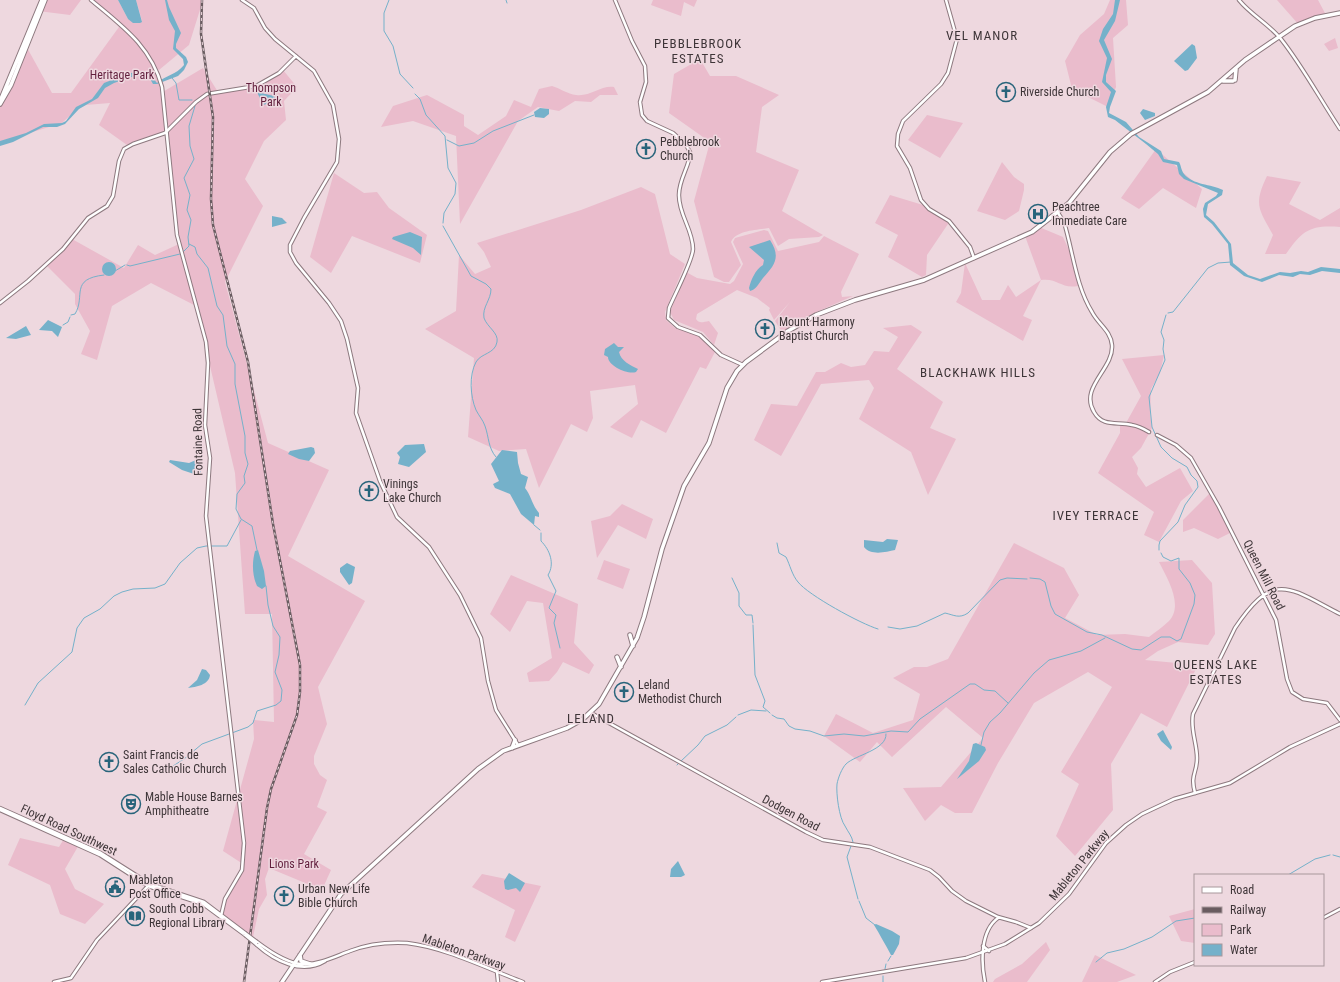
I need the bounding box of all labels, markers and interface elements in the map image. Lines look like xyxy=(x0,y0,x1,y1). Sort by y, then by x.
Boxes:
district label: VEL MANOR xyxy=(946,28,1018,43)
district label: PEBBLEBROOK ESTATES xyxy=(654,36,742,66)
park label: Heritage Park xyxy=(90,68,155,82)
park label: Thompson Park xyxy=(246,81,296,109)
church icon: Riverside Church xyxy=(995,81,1017,103)
place label: Riverside Church xyxy=(1020,85,1100,99)
place label: Pebblebrook Church xyxy=(660,135,720,163)
church icon: Pebblebrook Church xyxy=(635,138,657,160)
place label: Peachtree Immediate Care xyxy=(1052,200,1127,228)
hospital icon: Peachtree Immediate Care xyxy=(1027,203,1049,225)
place label: Mount Harmony Baptist Church xyxy=(779,315,855,343)
church icon: Mount Harmony Baptist Church xyxy=(754,318,776,340)
district label: BLACKHAWK HILLS xyxy=(920,365,1036,380)
street label: Fontaine Road xyxy=(190,408,206,476)
place label: Vinings Lake Church xyxy=(383,477,442,505)
church icon: Vinings Lake Church xyxy=(358,480,380,502)
district label: IVEY TERRACE xyxy=(1053,508,1139,523)
street label: Queen Mill Road xyxy=(1240,538,1288,613)
district label: QUEENS LAKE ESTATES xyxy=(1174,657,1258,687)
place label: Leland Methodist Church xyxy=(638,678,722,706)
church icon: Leland Methodist Church xyxy=(613,681,635,703)
district label: LELAND xyxy=(567,711,615,726)
place label: Saint Francis de Sales Catholic Church xyxy=(123,748,227,776)
church icon: Saint Francis de Sales Catholic Church xyxy=(98,751,120,773)
place label: Mable House Barnes Amphitheatre xyxy=(145,790,243,818)
street label: Dodgen Road xyxy=(760,792,822,834)
theatre icon: Mable House Barnes Amphitheatre xyxy=(120,793,142,815)
street label: Floyd Road Southwest xyxy=(19,802,120,859)
street label: Mableton Parkway xyxy=(1046,827,1112,903)
park label: Lions Park xyxy=(269,857,320,871)
place label: Mableton Post Office xyxy=(129,873,181,901)
legend xyxy=(1194,874,1324,966)
public building icon: Mableton Post Office xyxy=(104,876,126,898)
place label: Urban New Life Bible Church xyxy=(298,882,370,910)
text: Road xyxy=(1230,883,1254,897)
church icon: Urban New Life Bible Church xyxy=(273,885,295,907)
place label: South Cobb Regional Library xyxy=(149,902,225,930)
text: Railway xyxy=(1230,903,1266,917)
library icon: South Cobb Regional Library xyxy=(124,905,146,927)
text: Park xyxy=(1230,923,1252,937)
street label: Mableton Parkway xyxy=(421,931,507,973)
text: Water xyxy=(1230,943,1258,957)

